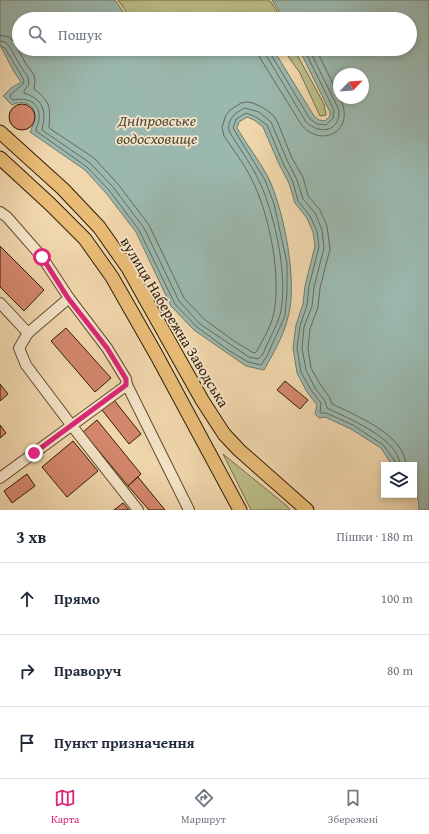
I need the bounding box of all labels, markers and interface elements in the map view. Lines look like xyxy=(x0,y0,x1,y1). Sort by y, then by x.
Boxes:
search box xyxy=(12,12,417,56)
icon: search xyxy=(26,23,48,45)
text: Пошук xyxy=(58,24,102,45)
north arrow xyxy=(333,68,369,104)
water label: Дніпровське водосховище xyxy=(116,108,198,150)
street label: вулиця Набережна Заводська xyxy=(116,233,235,412)
route start xyxy=(33,248,51,266)
route end xyxy=(25,444,43,462)
map controls xyxy=(381,462,417,498)
button: layers xyxy=(381,462,417,498)
text: 3 хв xyxy=(16,524,46,549)
text: Пішки · 180 m xyxy=(336,527,413,546)
icon: ahead xyxy=(16,588,38,610)
text: Прямо xyxy=(54,588,100,609)
text: 100 m xyxy=(381,589,413,608)
icon: right xyxy=(16,660,38,682)
text: Праворуч xyxy=(54,660,121,681)
text: 80 m xyxy=(387,661,413,680)
icon: arrive xyxy=(16,732,38,754)
text: Пункт призначення xyxy=(54,732,195,753)
tab: Карта xyxy=(51,787,79,827)
tab: Маршрут xyxy=(181,787,226,827)
tab: Збережені xyxy=(328,787,378,827)

